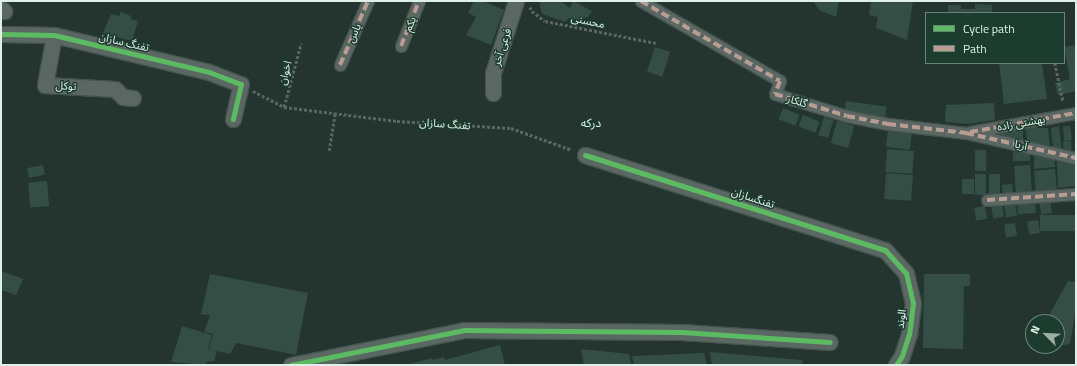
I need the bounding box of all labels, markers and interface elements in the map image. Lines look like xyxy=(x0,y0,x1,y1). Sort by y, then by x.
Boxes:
street label: محسنی xyxy=(570,11,606,31)
legend xyxy=(925,12,1065,64)
street label: یکم xyxy=(401,15,419,33)
text: Cycle path xyxy=(963,19,1015,38)
street label: یاس xyxy=(344,21,364,45)
street label: فرعی آخر xyxy=(490,27,514,67)
street label: تفنگ سازان xyxy=(97,30,151,54)
text: Path xyxy=(963,39,987,58)
street label: اخوان xyxy=(276,60,294,86)
street label: توکل xyxy=(55,79,77,93)
street label: گلکار xyxy=(785,92,809,110)
street label: بهشتی زاده xyxy=(996,112,1046,134)
street label: تفنگ سازان xyxy=(419,116,471,132)
district label: درکه xyxy=(581,116,601,130)
street label: آریا xyxy=(1013,137,1029,153)
street label: تفنگسازان xyxy=(730,185,776,211)
street label: الوند xyxy=(893,309,909,329)
north arrow xyxy=(1025,314,1065,354)
text: N xyxy=(1026,323,1044,336)

